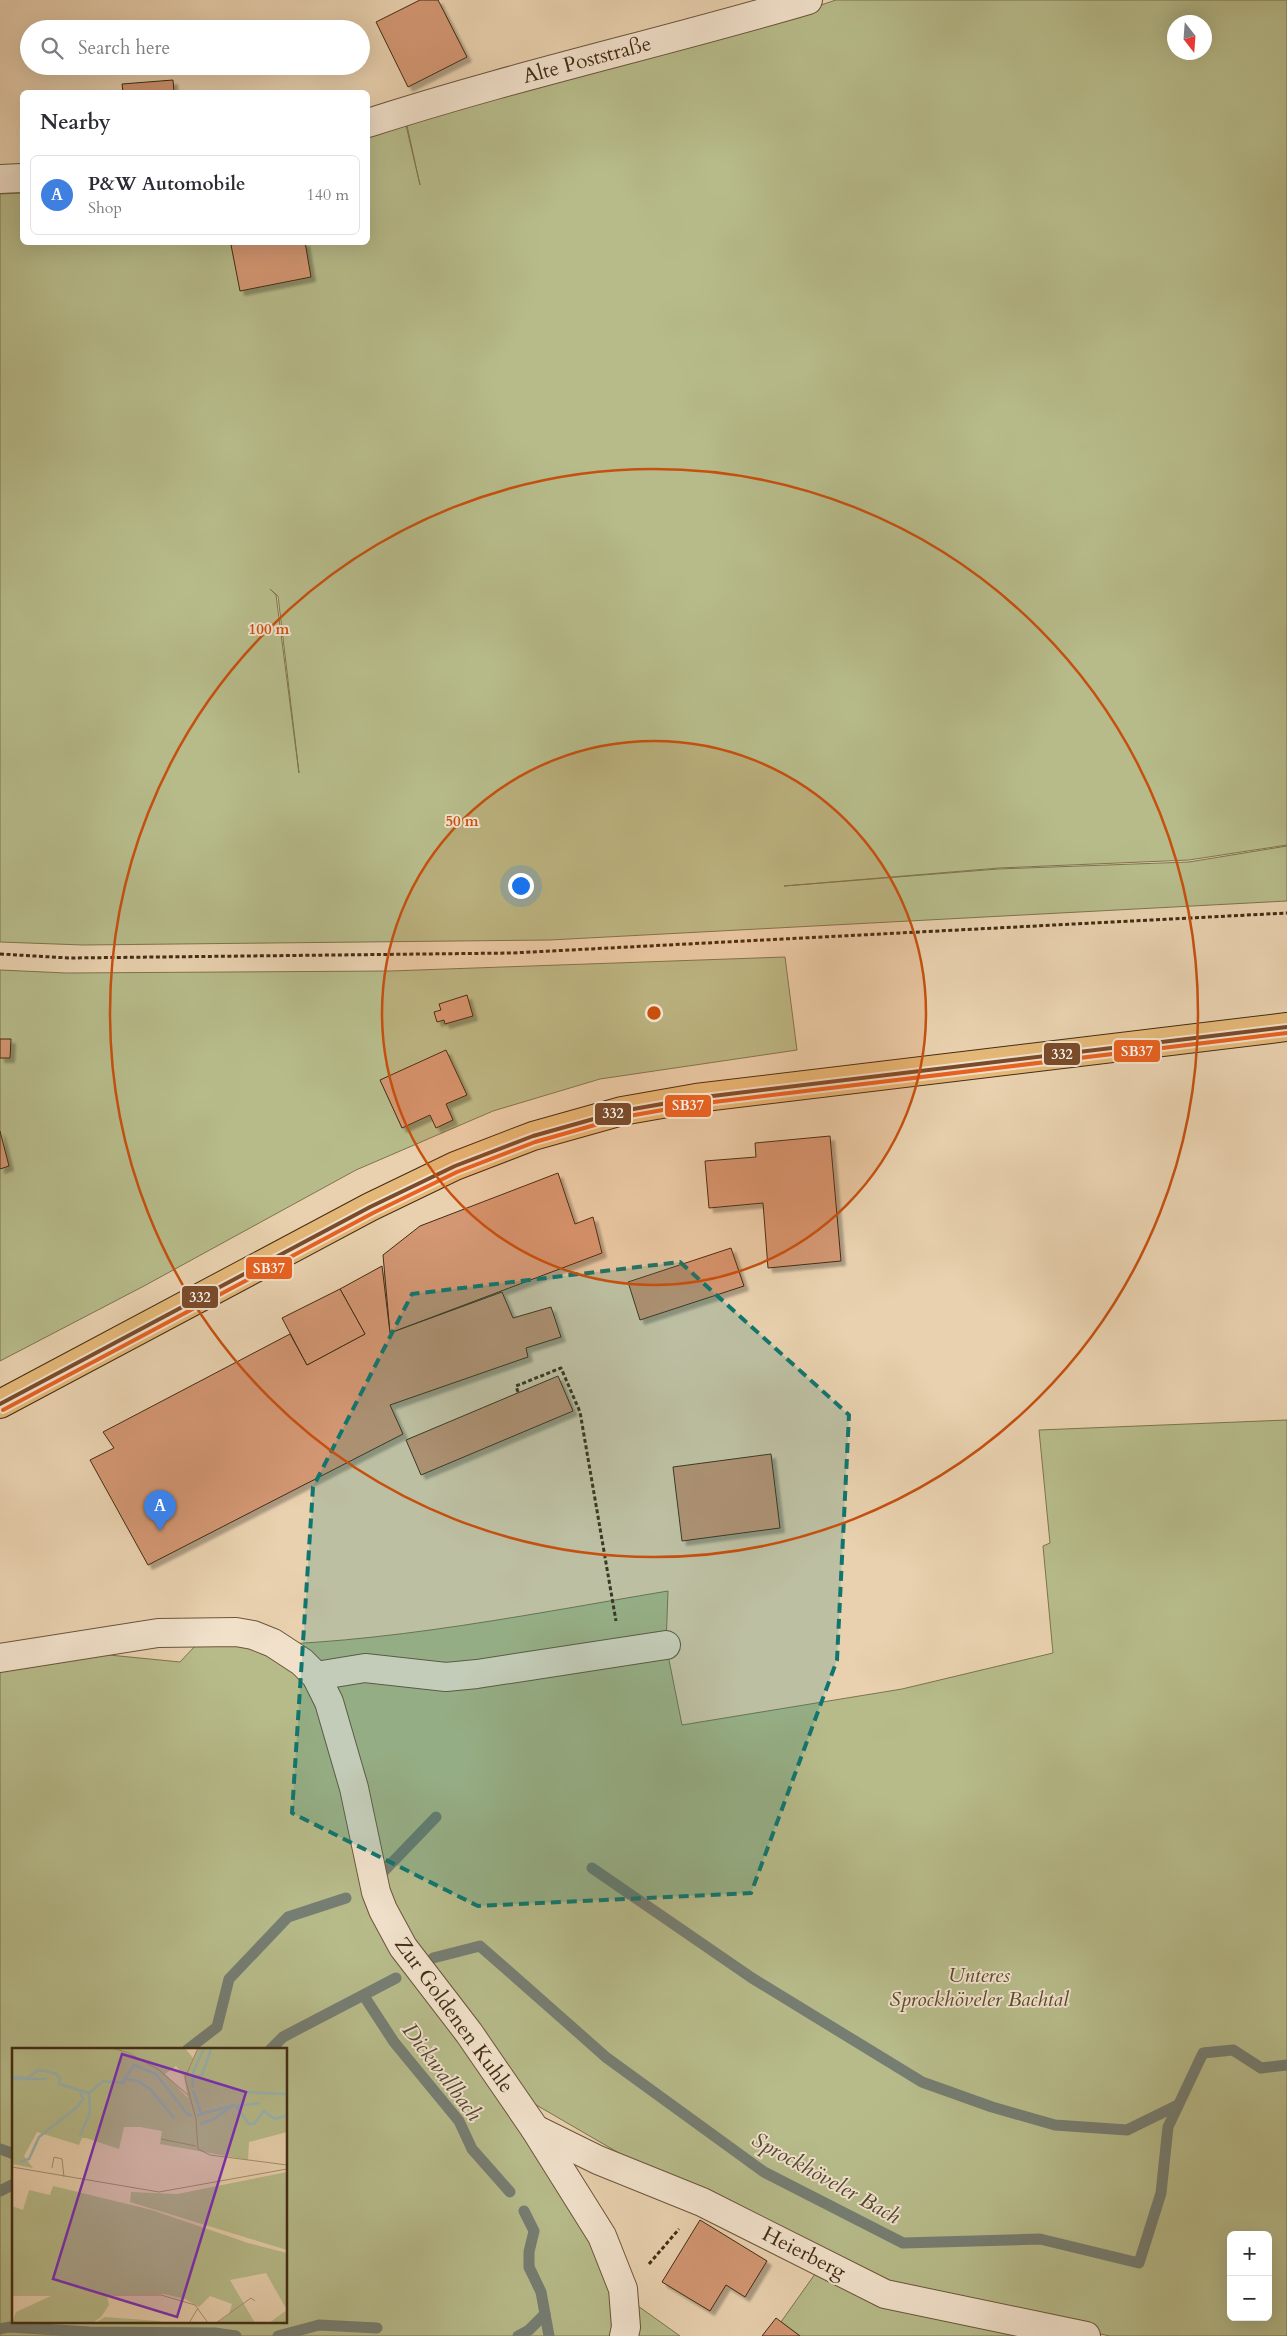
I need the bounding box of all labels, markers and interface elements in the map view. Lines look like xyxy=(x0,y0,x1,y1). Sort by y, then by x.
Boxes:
north arrow xyxy=(1167,15,1212,60)
search box xyxy=(20,20,370,75)
street label: Alte Poststraße xyxy=(520,29,654,91)
icon: search xyxy=(38,34,66,62)
text: Search here xyxy=(78,35,170,61)
text: Nearby xyxy=(40,108,111,137)
text: P&W Automobile xyxy=(88,171,245,197)
text: A xyxy=(51,184,63,206)
text: 140 m xyxy=(307,184,349,206)
text: Shop xyxy=(88,197,122,219)
text: 100 m xyxy=(249,619,290,639)
text: 50 m xyxy=(445,811,479,831)
your location xyxy=(508,873,534,899)
centre of rings xyxy=(645,1004,663,1022)
line badge: SB37 xyxy=(1113,1039,1161,1063)
line badge: 332 xyxy=(1043,1042,1081,1066)
text: SB37 xyxy=(1121,1042,1153,1061)
text: 332 xyxy=(1051,1045,1073,1064)
line badge: SB37 xyxy=(664,1094,712,1118)
text: SB37 xyxy=(672,1096,704,1115)
line badge: 332 xyxy=(594,1102,632,1126)
text: 332 xyxy=(602,1104,624,1123)
line badge: SB37 xyxy=(245,1256,293,1280)
text: SB37 xyxy=(253,1259,285,1278)
line badge: 332 xyxy=(181,1285,219,1309)
text: 332 xyxy=(189,1288,211,1307)
pin: A xyxy=(144,1490,176,1531)
street label: Zur Goldenen Kuhle xyxy=(387,1931,521,2099)
park label: Unteres Sprockhöveler Bachtal xyxy=(889,1961,1070,2014)
water label: Dickwallbach xyxy=(395,2017,489,2128)
inset map xyxy=(12,2048,288,2324)
water label: Sprockhöveler Bach xyxy=(746,2125,906,2232)
street label: Heierberg xyxy=(757,2220,851,2287)
map controls xyxy=(1227,2231,1272,2321)
button: + xyxy=(1227,2231,1272,2276)
button: − xyxy=(1227,2276,1272,2321)

